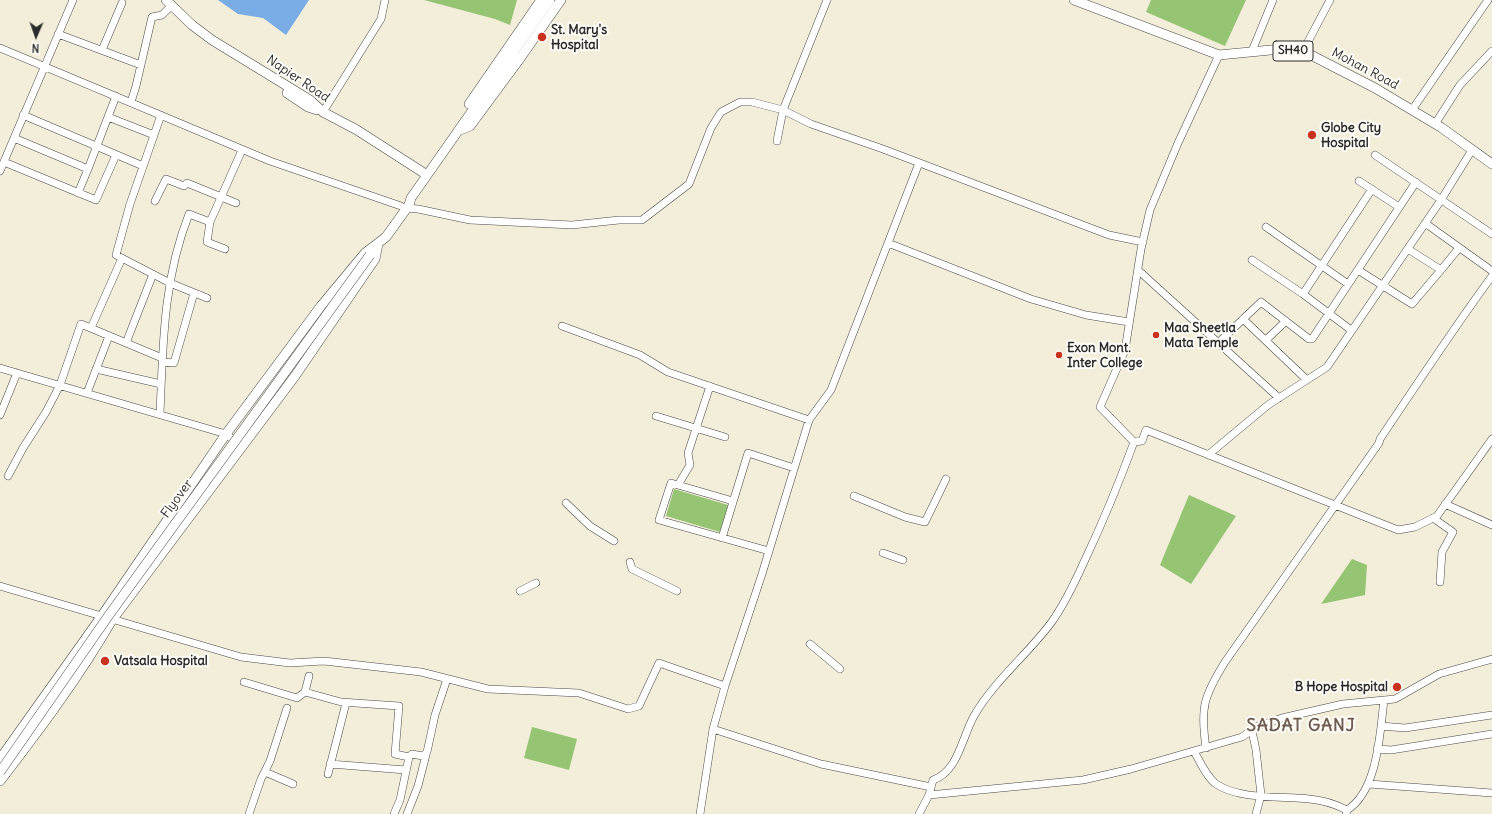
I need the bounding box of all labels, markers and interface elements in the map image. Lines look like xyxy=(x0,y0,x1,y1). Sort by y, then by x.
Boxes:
north arrow xyxy=(16,16,56,56)
place label: St. Mary's Hospital xyxy=(551,22,607,53)
marker: St. Mary's Hospital xyxy=(536,31,548,43)
text: N xyxy=(32,41,40,55)
road number: SH40 xyxy=(1273,41,1313,61)
street label: Mohan Road xyxy=(1329,45,1401,93)
street label: Napier Road xyxy=(264,52,332,106)
place label: Globe City Hospital xyxy=(1321,120,1381,151)
marker: Globe City Hospital xyxy=(1306,129,1318,141)
place label: Maa Sheetla Mata Temple xyxy=(1164,320,1238,351)
marker: Maa Sheetla Mata Temple xyxy=(1151,330,1161,340)
place label: Exon Mont. Inter College xyxy=(1067,340,1142,371)
marker: Exon Mont. Inter College xyxy=(1054,350,1064,360)
street label: Flyover xyxy=(158,477,196,521)
place label: Vatsala Hospital xyxy=(114,653,208,669)
marker: Vatsala Hospital xyxy=(99,655,111,667)
place label: B Hope Hospital xyxy=(1295,679,1388,695)
marker: B Hope Hospital xyxy=(1391,681,1403,693)
district label: SADAT GANJ xyxy=(1246,716,1356,736)

